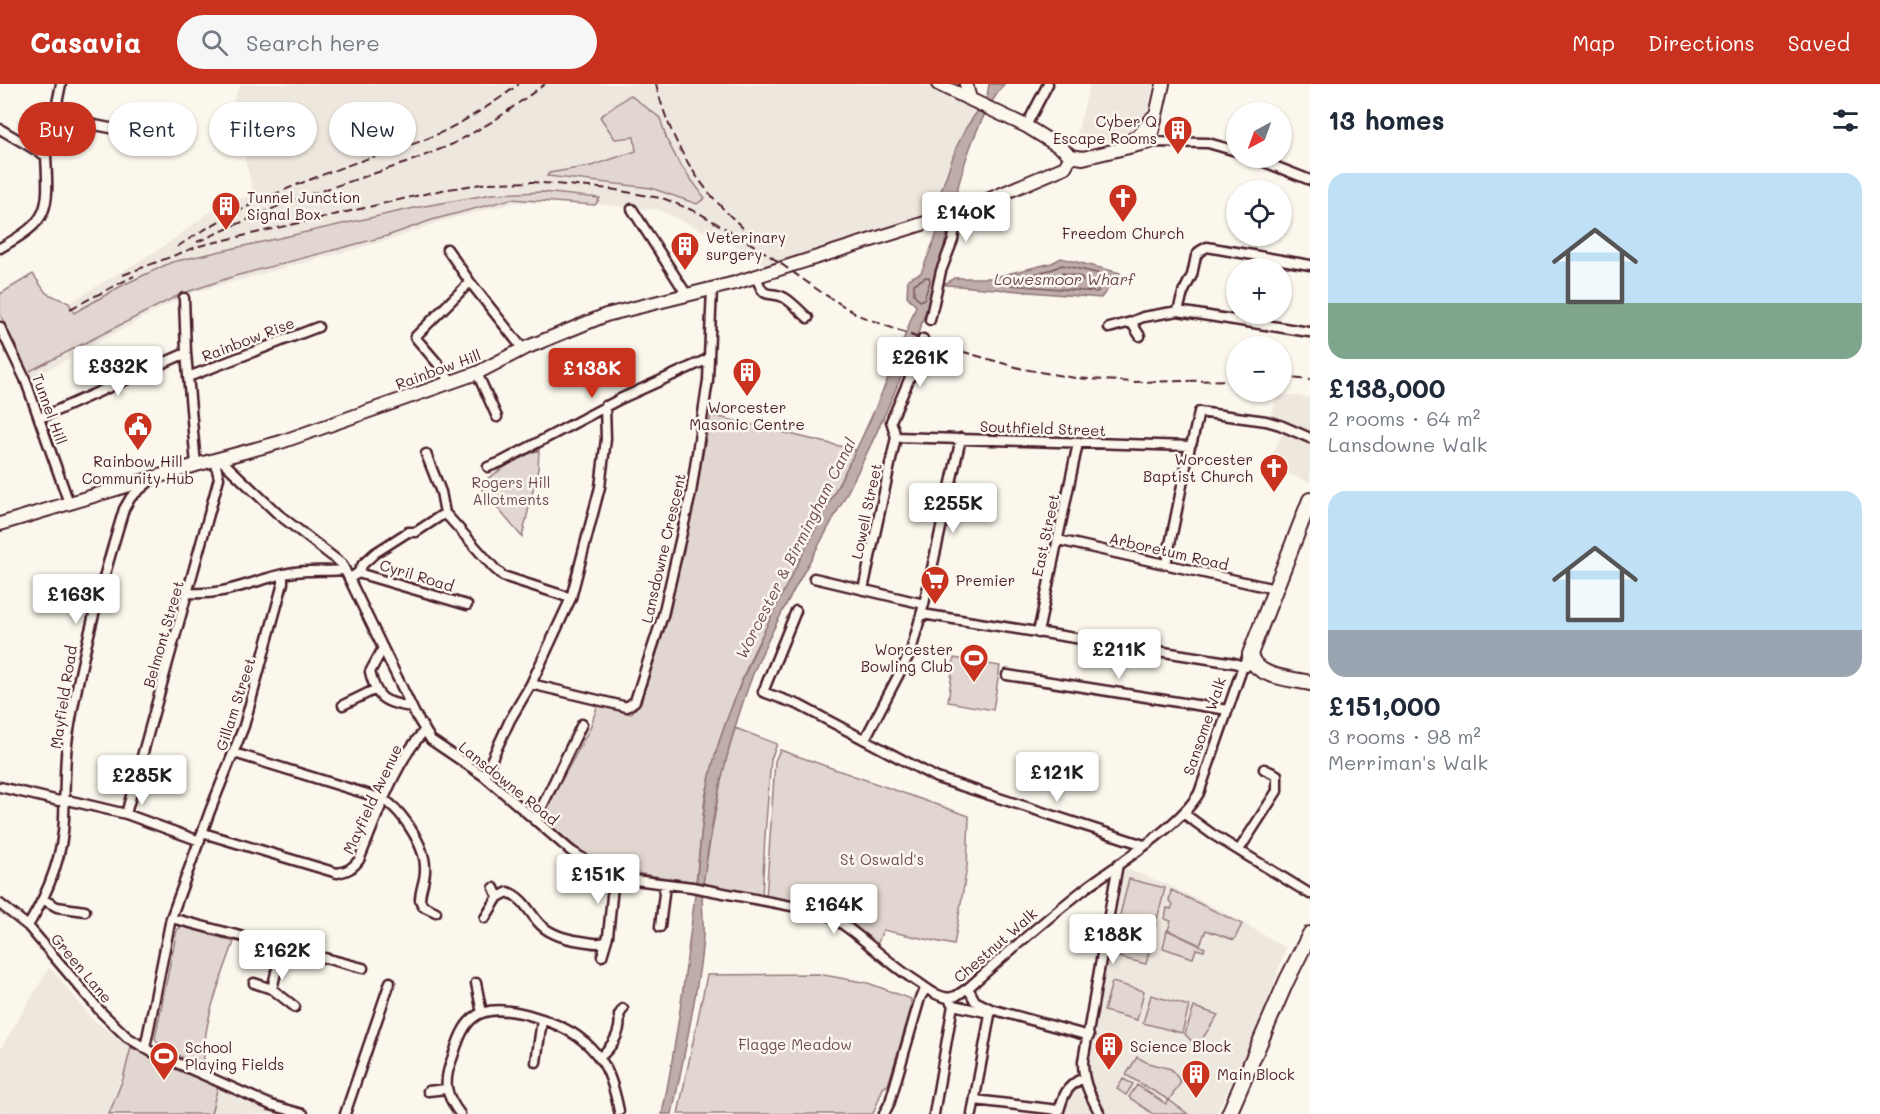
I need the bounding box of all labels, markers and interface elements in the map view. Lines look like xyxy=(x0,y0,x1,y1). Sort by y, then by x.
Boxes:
search box xyxy=(177,15,597,69)
text: Casavia xyxy=(30,24,141,60)
icon: search xyxy=(198,26,231,59)
text: Search here xyxy=(246,28,380,57)
text: Map xyxy=(1572,29,1615,56)
text: Directions xyxy=(1648,29,1755,56)
text: Saved xyxy=(1788,29,1850,56)
chip: Buy xyxy=(18,102,96,156)
chip: Rent xyxy=(108,102,197,156)
chip: Filters xyxy=(209,102,317,156)
chip: New xyxy=(329,102,416,156)
north arrow xyxy=(1226,102,1292,168)
map controls xyxy=(1226,102,1292,402)
text: 13 homes xyxy=(1328,103,1445,137)
icon: filters xyxy=(1829,104,1862,137)
place label: Cyber Q Escape Rooms xyxy=(1053,111,1157,148)
building icon: Cyber Q Escape Rooms xyxy=(1162,114,1194,156)
button: locate xyxy=(1226,180,1292,246)
church icon: Freedom Church xyxy=(1107,182,1139,224)
place label: Tunnel Junction Signal Box xyxy=(247,187,360,224)
building icon: Tunnel Junction Signal Box xyxy=(210,190,242,232)
pin: £140K xyxy=(924,192,1008,243)
text: £140K xyxy=(936,198,996,224)
icon: home xyxy=(1541,212,1649,320)
place label: Freedom Church xyxy=(1062,223,1184,243)
place label: Veterinary surgery xyxy=(706,227,786,264)
building icon: Veterinary surgery xyxy=(669,230,701,272)
button: + xyxy=(1226,258,1292,324)
water label: Lowesmoor Wharf xyxy=(994,268,1136,289)
street label: Rainbow Rise xyxy=(199,312,297,366)
button: − xyxy=(1226,336,1292,402)
pin: £261K xyxy=(878,337,962,388)
text: £261K xyxy=(891,343,949,369)
street label: Rainbow Hill xyxy=(392,344,484,394)
pin: £332K xyxy=(76,346,160,397)
pin: £138K xyxy=(550,348,634,399)
text: £332K xyxy=(88,352,148,378)
text: £138K xyxy=(563,354,621,380)
building icon: Worcester Masonic Centre xyxy=(731,356,763,398)
street label: Tunnel Hill xyxy=(28,371,72,447)
text: £138,000 xyxy=(1328,371,1446,405)
place label: Worcester Masonic Centre xyxy=(689,397,805,434)
text: 2 rooms · 64 m² xyxy=(1328,405,1480,431)
public building icon: Rainbow Hill Community Hub xyxy=(122,410,154,452)
street label: Southfield Street xyxy=(980,416,1106,440)
text: Lansdowne Walk xyxy=(1328,431,1487,457)
water label: Worcester & Birmingham Canal xyxy=(730,434,860,662)
place label: Worcester Baptist Church xyxy=(1143,449,1253,486)
place label: Rainbow Hill Community Hub xyxy=(82,451,194,488)
church icon: Worcester Baptist Church xyxy=(1258,452,1290,494)
street label: Lowell Street xyxy=(846,461,886,561)
street label: Lansdowne Crescent xyxy=(636,471,690,625)
park label: Rogers Hill Allotments xyxy=(472,472,550,509)
pin: £255K xyxy=(911,483,995,534)
text: £255K xyxy=(923,489,983,515)
street label: East Street xyxy=(1026,492,1064,578)
street label: Arboretum Road xyxy=(1107,528,1231,574)
icon: home xyxy=(1541,530,1649,638)
street label: Cyril Road xyxy=(377,554,457,596)
supermarket icon: Premier xyxy=(919,564,951,606)
place label: Premier xyxy=(956,570,1015,590)
pin: £163K xyxy=(34,574,118,625)
street label: Belmont Street xyxy=(138,578,188,690)
text: £163K xyxy=(47,580,105,606)
pin: £211K xyxy=(1077,629,1161,680)
text: £211K xyxy=(1092,635,1146,661)
place label: Worcester Bowling Club xyxy=(861,639,953,676)
sports icon: Worcester Bowling Club xyxy=(958,642,990,684)
street label: Mayfield Road xyxy=(45,644,81,750)
street label: Gillam Street xyxy=(210,655,260,753)
street label: Sansome Walk xyxy=(1178,674,1230,778)
text: £151,000 xyxy=(1328,689,1441,723)
text: 3 rooms · 98 m² xyxy=(1328,723,1481,749)
street label: Lansdowne Road xyxy=(455,737,563,829)
street label: Mayfield Avenue xyxy=(338,741,406,857)
text: Merriman's Walk xyxy=(1328,749,1488,775)
pin: £121K xyxy=(1015,752,1099,803)
pin: £285K xyxy=(100,755,184,806)
text: £121K xyxy=(1030,758,1084,784)
text: £285K xyxy=(112,761,172,787)
park label: St Oswald's xyxy=(840,849,924,869)
pin: £151K xyxy=(556,854,640,905)
text: £151K xyxy=(571,860,626,886)
pin: £164K xyxy=(792,884,876,935)
text: £164K xyxy=(804,890,864,916)
street label: Chestnut Walk xyxy=(949,903,1041,987)
pin: £188K xyxy=(1071,914,1155,965)
text: £188K xyxy=(1083,920,1143,946)
street label: Green Lane xyxy=(47,929,117,1007)
pin: £162K xyxy=(240,930,324,981)
text: £162K xyxy=(253,936,311,962)
building icon: Science Block xyxy=(1093,1030,1125,1072)
park label: Flagge Meadow xyxy=(738,1034,852,1054)
place label: Science Block xyxy=(1130,1036,1231,1056)
place label: School Playing Fields xyxy=(185,1037,284,1074)
sports icon: School Playing Fields xyxy=(148,1040,180,1082)
building icon: Main Block xyxy=(1180,1058,1212,1100)
place label: Main Block xyxy=(1217,1064,1295,1084)

